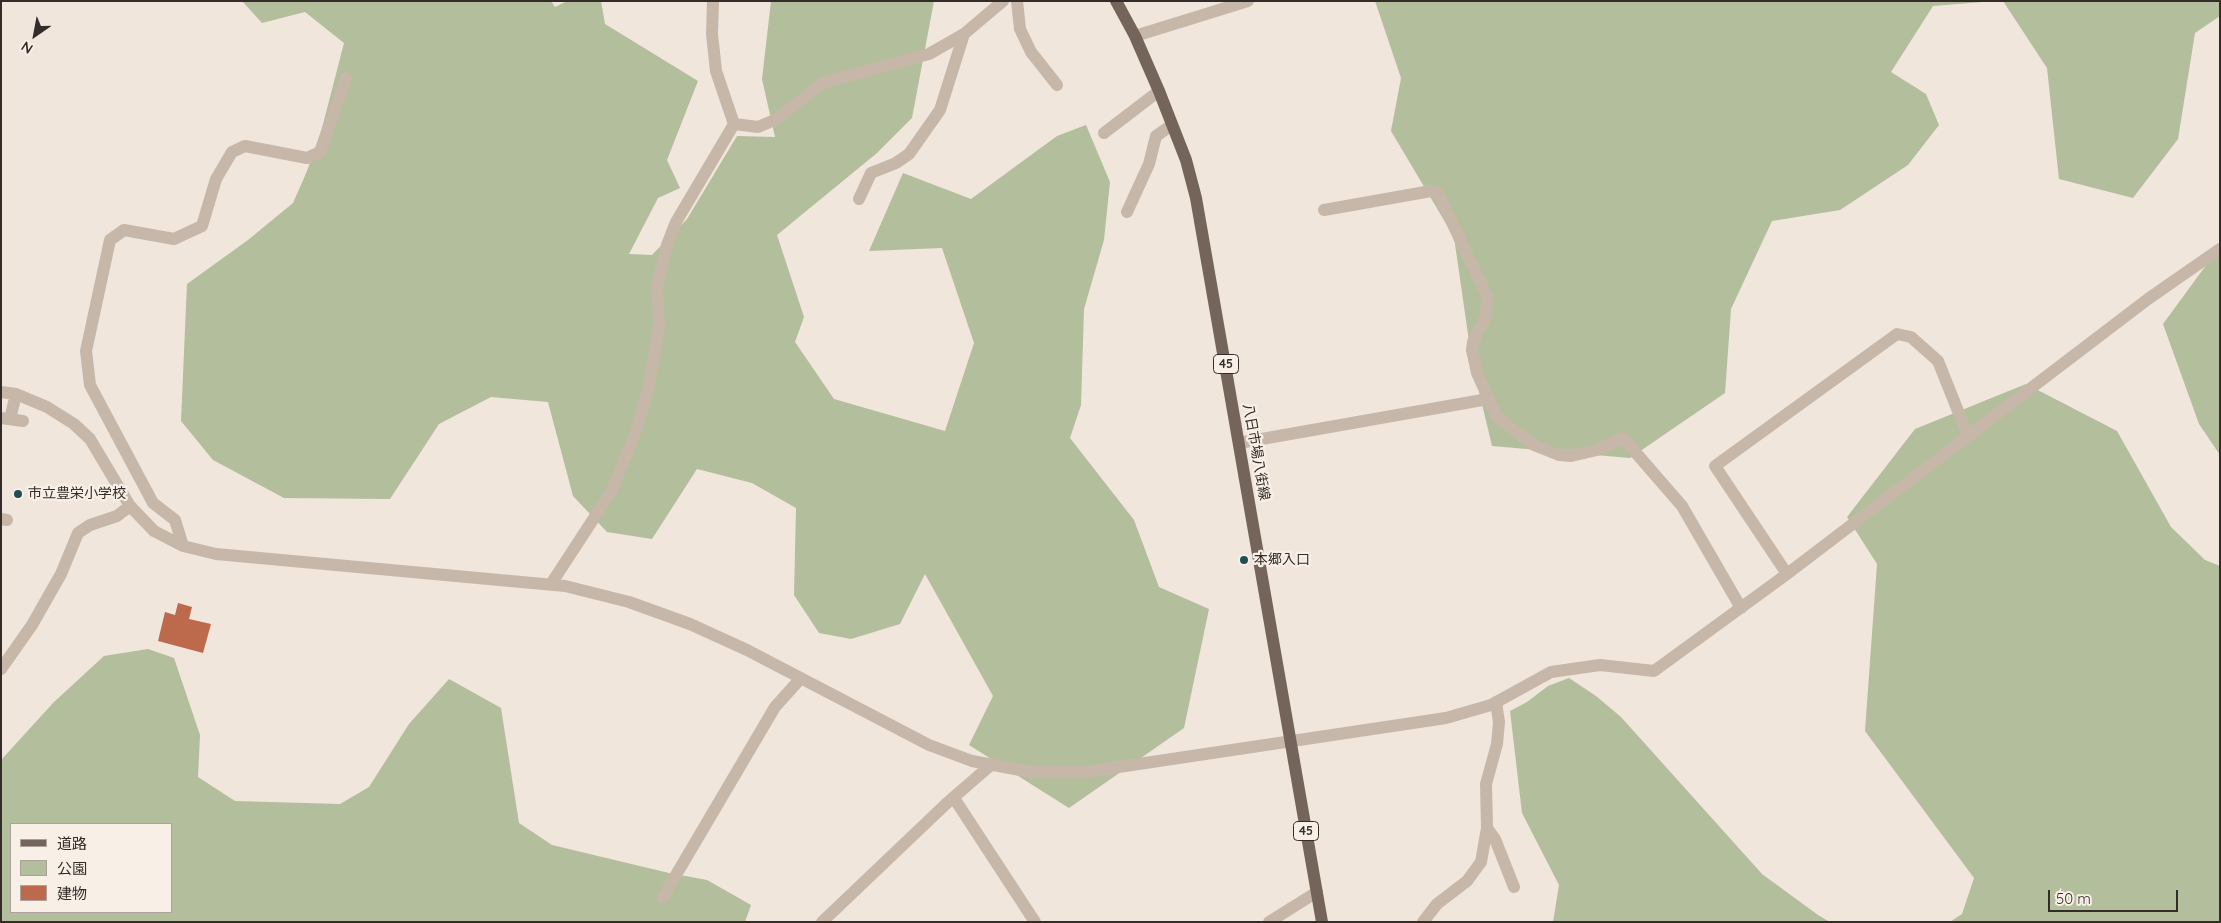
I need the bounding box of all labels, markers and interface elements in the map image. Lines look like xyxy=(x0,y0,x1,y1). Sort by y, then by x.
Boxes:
north arrow xyxy=(10,10,60,60)
text: N xyxy=(18,37,36,58)
road number: 45 xyxy=(1214,354,1238,374)
street label: 八日市場八街線 xyxy=(1239,402,1273,502)
place label: 市立豊栄小学校 xyxy=(28,486,126,502)
marker: 市立豊栄小学校 xyxy=(12,488,24,500)
place label: 本郷入口 xyxy=(1254,552,1310,568)
marker: 本郷入口 xyxy=(1238,554,1250,566)
road number: 45 xyxy=(1294,821,1318,840)
legend xyxy=(10,823,172,913)
text: 道路 xyxy=(57,834,87,853)
text: 公園 xyxy=(57,859,87,878)
scale bar xyxy=(2051,880,2181,912)
text: 建物 xyxy=(57,884,87,903)
text: 50 m xyxy=(2056,889,2091,908)

